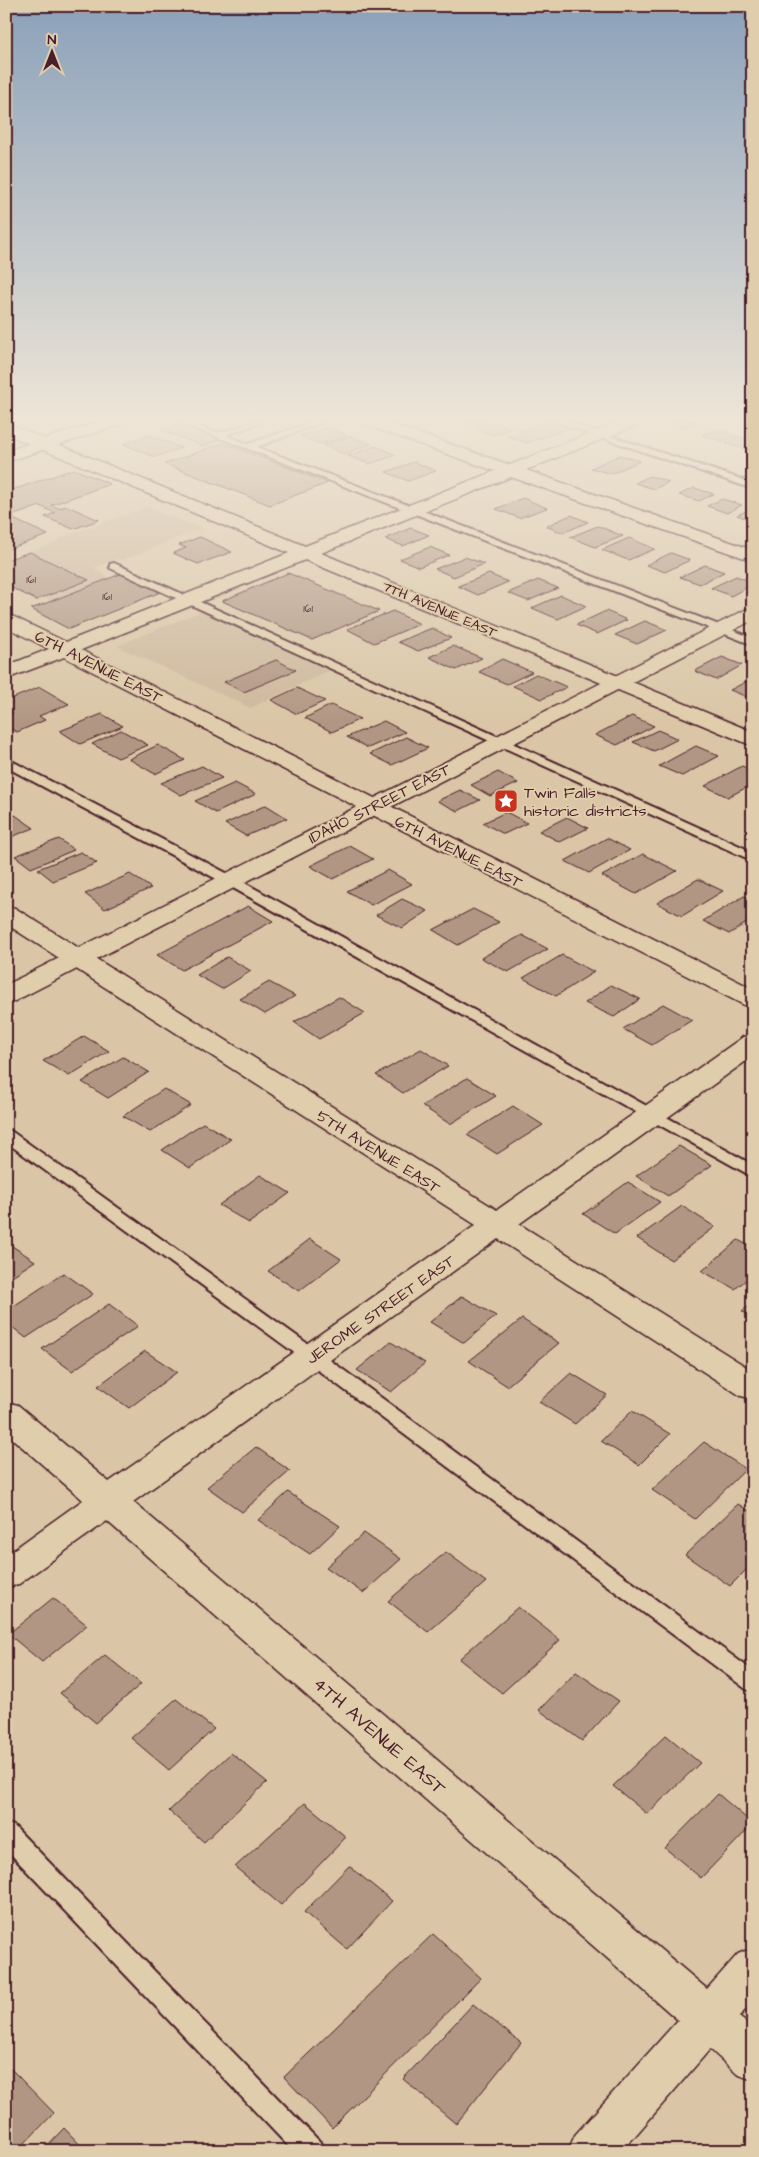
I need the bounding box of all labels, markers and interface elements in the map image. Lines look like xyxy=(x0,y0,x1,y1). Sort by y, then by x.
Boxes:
north arrow xyxy=(28,28,78,78)
text: N xyxy=(48,30,57,50)
house number: 161 xyxy=(26,572,36,587)
street label: 7TH AVENUE EAST xyxy=(379,577,500,643)
house number: 161 xyxy=(102,589,112,604)
house number: 161 xyxy=(303,601,313,616)
street label: 6TH AVENUE EAST xyxy=(31,625,166,709)
street label: IDAHO STREET EAST xyxy=(305,758,454,849)
place label: Twin Falls historic districts xyxy=(524,782,647,822)
place icon: Twin Falls historic districts xyxy=(493,788,519,814)
street label: 6TH AVENUE EAST xyxy=(391,810,526,894)
street label: 5TH AVENUE EAST xyxy=(312,1105,445,1199)
street label: JEROME STREET EAST xyxy=(302,1250,459,1369)
street label: 4TH AVENUE EAST xyxy=(307,1671,451,1802)

